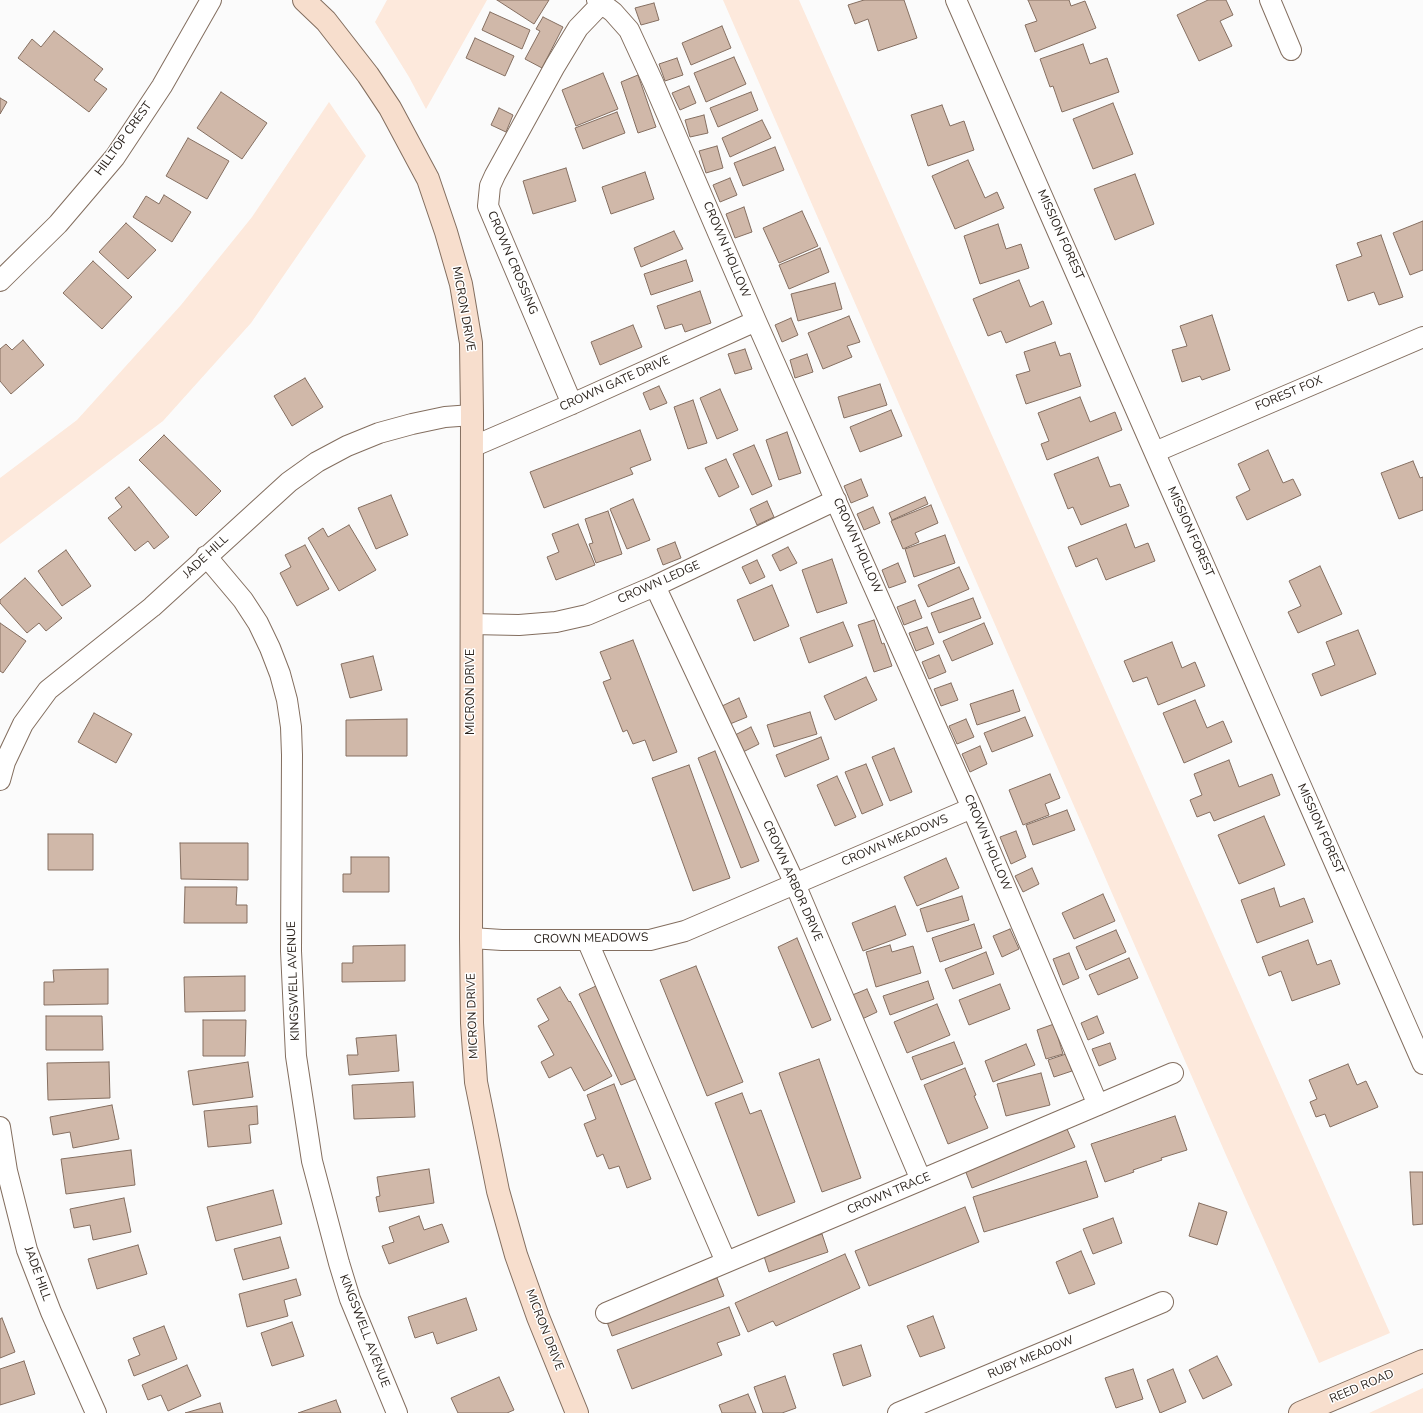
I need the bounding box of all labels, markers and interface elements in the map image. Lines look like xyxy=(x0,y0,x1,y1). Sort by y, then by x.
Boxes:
street label: HILLTOP CREST xyxy=(92,99,156,179)
street label: MISSION FOREST xyxy=(1034,188,1086,282)
street label: CROWN HOLLOW xyxy=(699,200,753,300)
street label: CROWN CROSSING xyxy=(484,209,540,317)
street label: MICRON DRIVE xyxy=(448,265,478,353)
street label: CROWN GATE DRIVE xyxy=(558,353,672,415)
street label: FOREST FOX xyxy=(1253,373,1325,415)
street label: MISSION FOREST xyxy=(1164,485,1216,579)
street label: CROWN HOLLOW xyxy=(829,496,885,596)
street label: JADE HILL xyxy=(180,532,232,582)
street label: CROWN LEDGE xyxy=(616,558,702,608)
street label: MICRON DRIVE xyxy=(464,649,478,735)
street label: MISSION FOREST xyxy=(1294,782,1346,876)
street label: CROWN HOLLOW xyxy=(960,793,1014,893)
street label: CROWN MEADOWS xyxy=(840,812,950,870)
street label: CROWN ARBOR DRIVE xyxy=(759,818,825,944)
street label: KINGSWELL AVENUE xyxy=(285,921,303,1041)
street label: CROWN MEADOWS xyxy=(534,931,648,947)
street label: MICRON DRIVE xyxy=(464,973,482,1059)
street label: CROWN TRACE xyxy=(845,1170,933,1218)
street label: JADE HILL xyxy=(21,1245,53,1303)
street label: KINGSWELL AVENUE xyxy=(336,1273,392,1389)
street label: MICRON DRIVE xyxy=(522,1287,566,1373)
street label: RUBY MEADOW xyxy=(986,1333,1076,1383)
street label: REED ROAD xyxy=(1328,1367,1396,1407)

